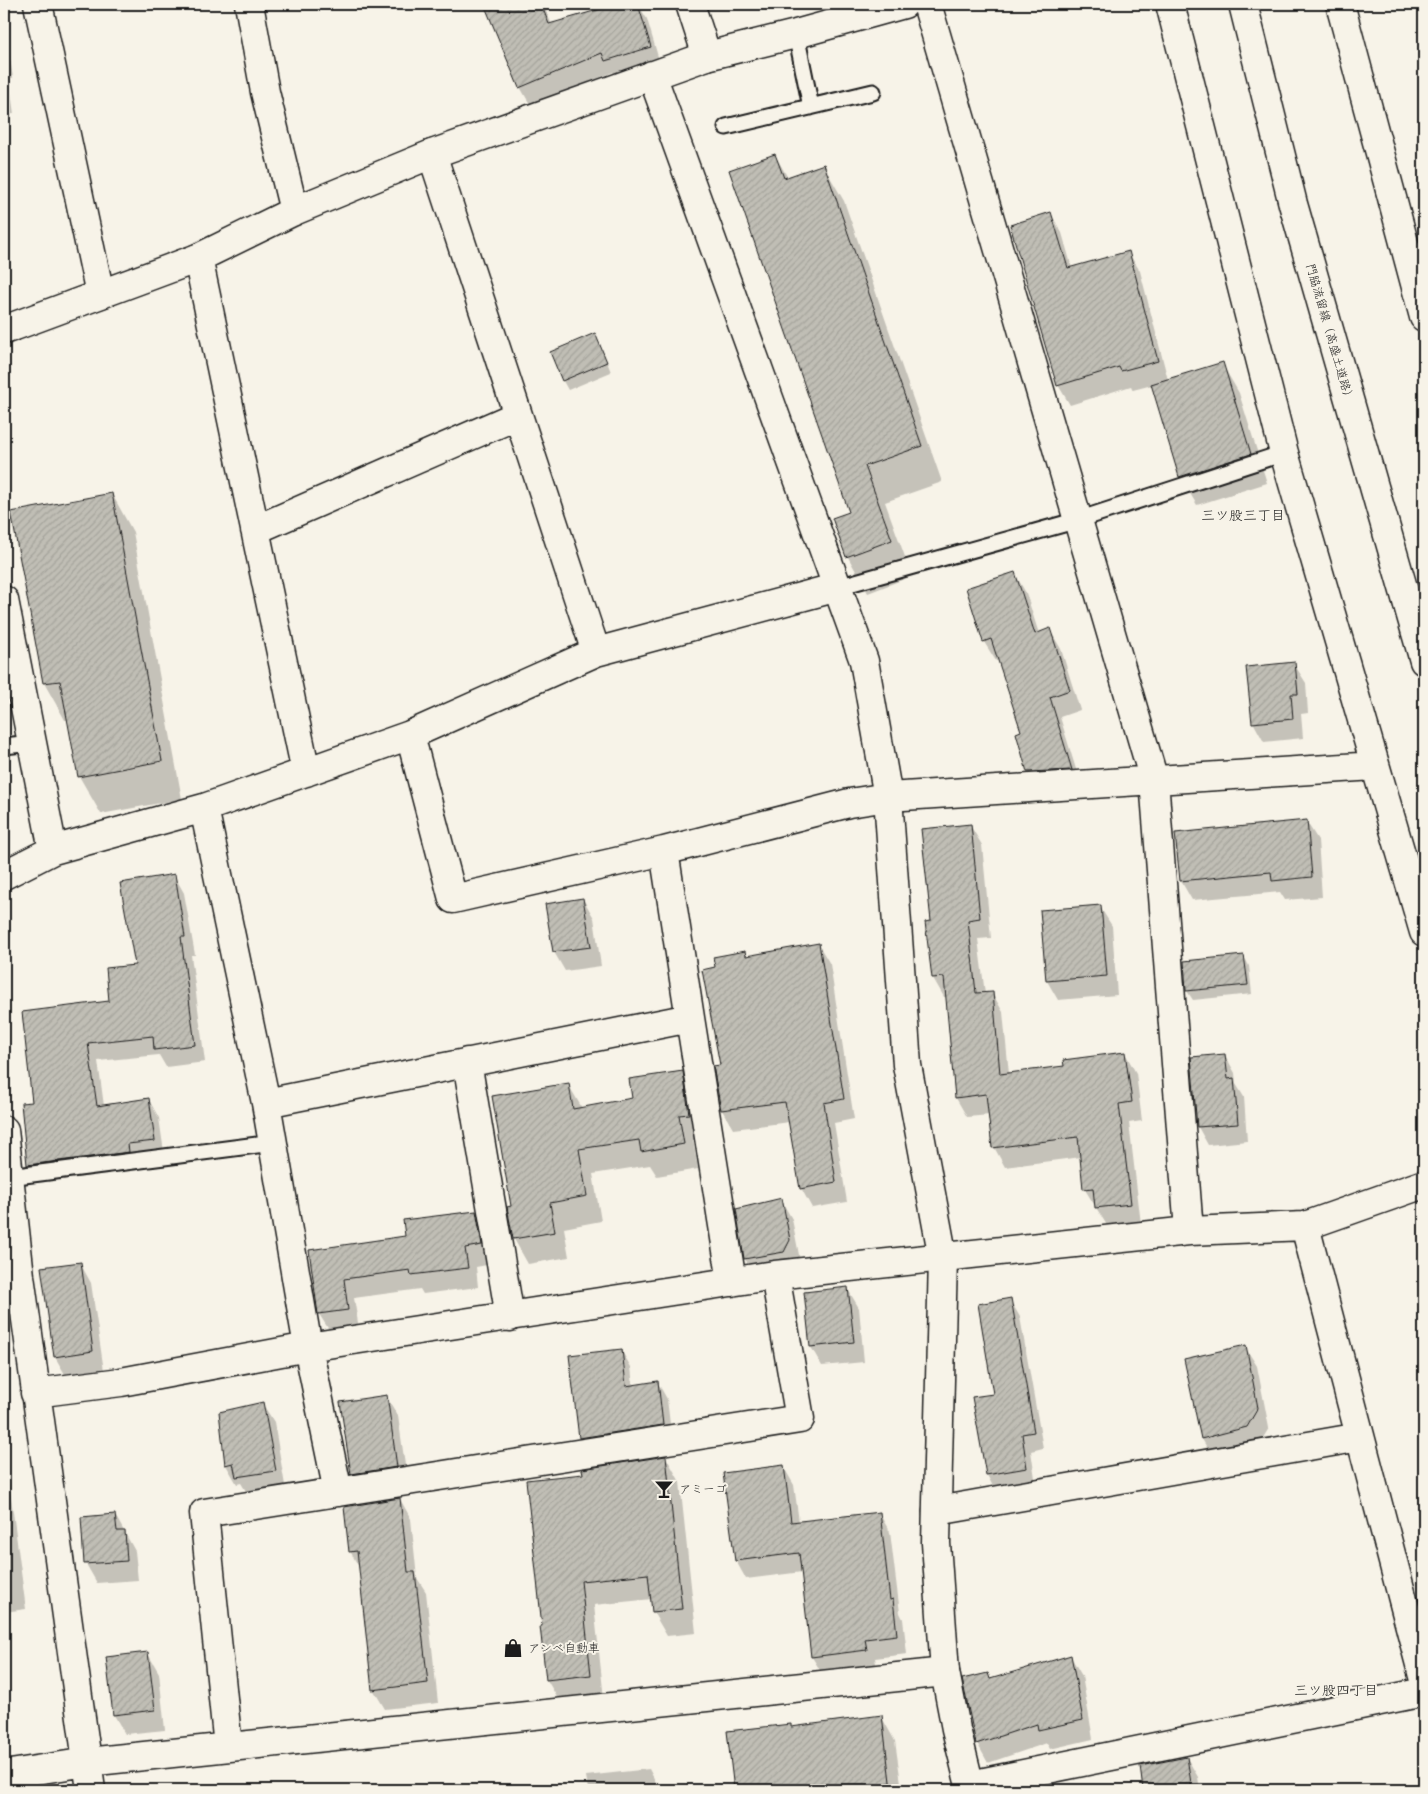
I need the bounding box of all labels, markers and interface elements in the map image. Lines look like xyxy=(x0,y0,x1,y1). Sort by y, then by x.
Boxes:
street label: 門脇流留線（高盛土道路） xyxy=(1303,261,1358,404)
district label: 三ツ股三丁目 xyxy=(1201,505,1285,524)
bar icon: アミーゴ xyxy=(653,1478,675,1500)
place label: アミーゴ xyxy=(679,1480,727,1496)
shop icon: アンベ自動車 xyxy=(502,1637,524,1659)
place label: アンベ自動車 xyxy=(528,1639,600,1655)
district label: 三ツ股四丁目 xyxy=(1294,1680,1378,1699)

